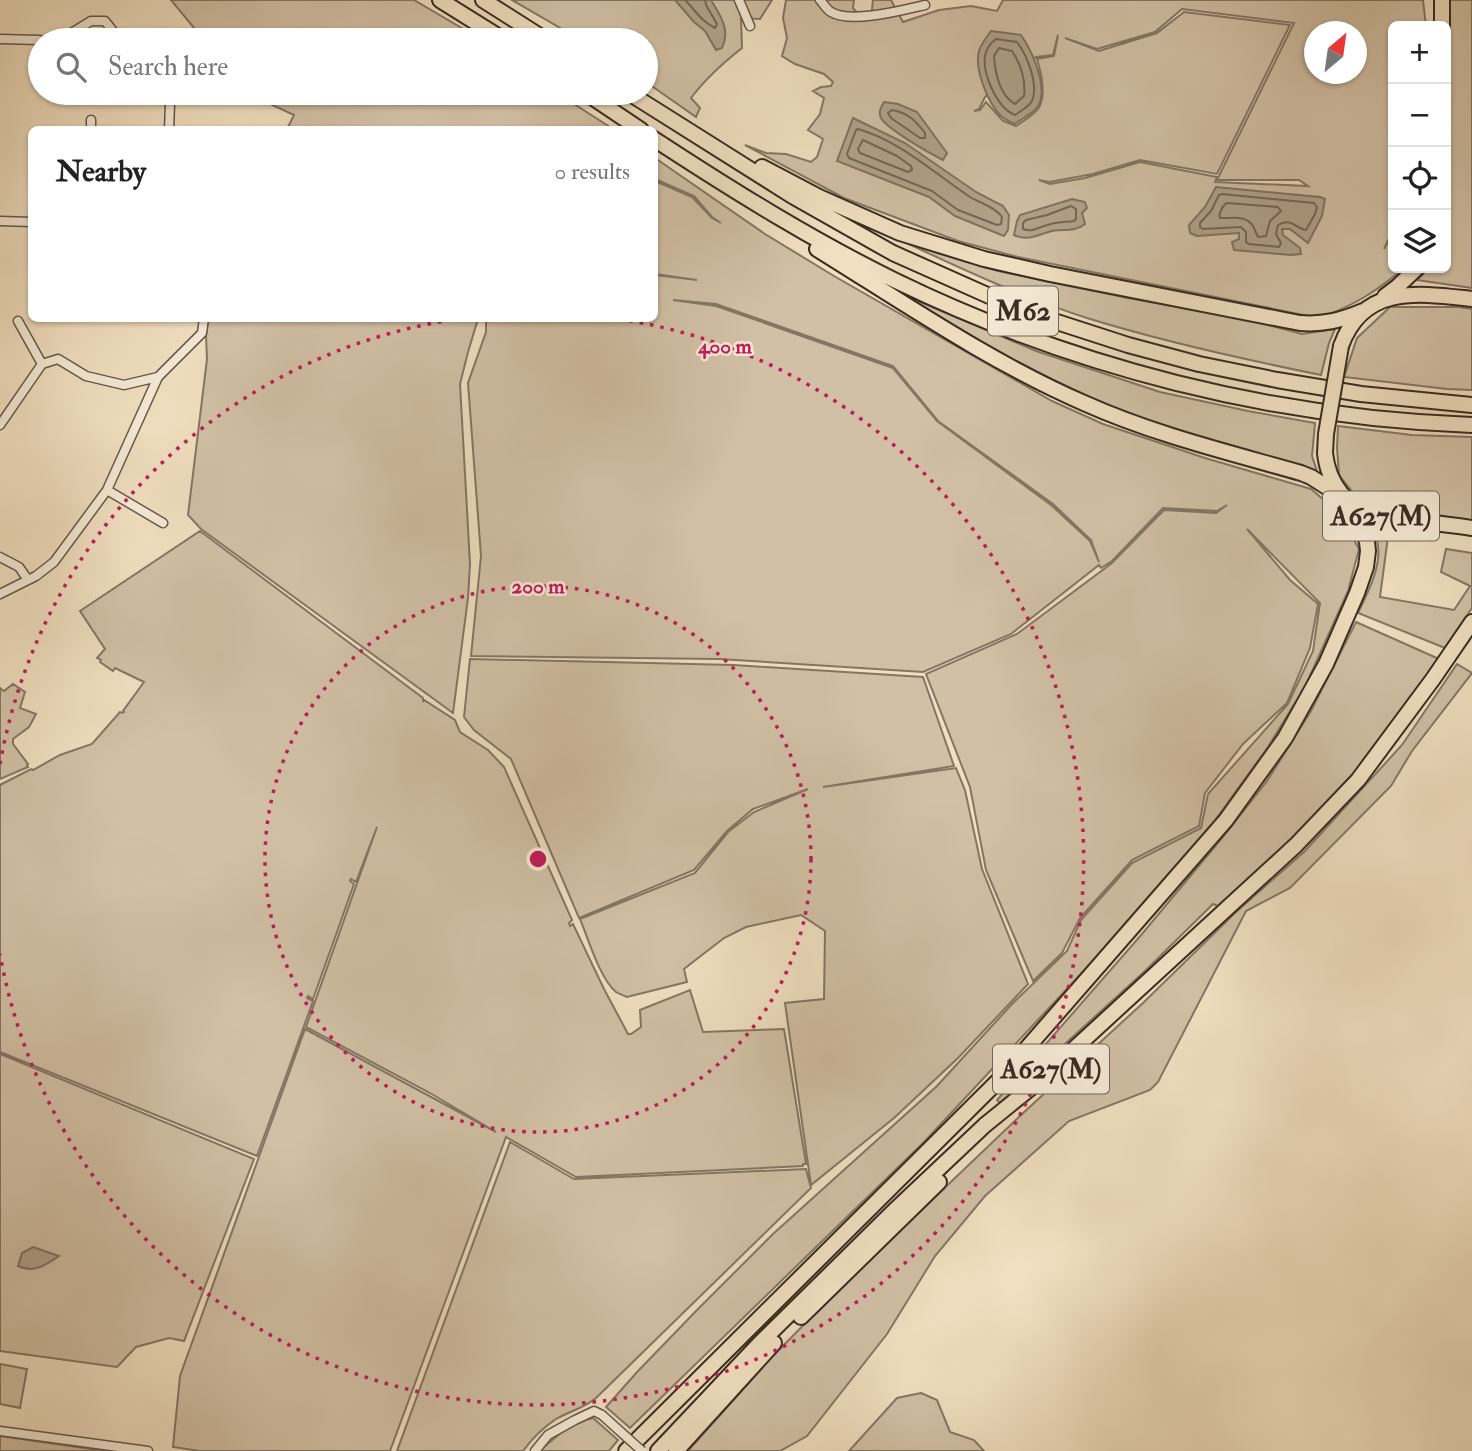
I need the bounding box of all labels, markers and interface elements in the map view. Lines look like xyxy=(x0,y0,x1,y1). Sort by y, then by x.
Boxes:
north arrow xyxy=(1304,21,1367,84)
map controls xyxy=(1388,21,1451,273)
button: + xyxy=(1388,21,1451,84)
search box xyxy=(28,28,658,105)
icon: search xyxy=(52,48,90,86)
text: Search here xyxy=(108,51,228,83)
button: − xyxy=(1388,84,1451,147)
button: locate xyxy=(1388,147,1451,210)
text: Nearby xyxy=(56,153,146,190)
text: 0 results xyxy=(554,157,630,186)
button: layers xyxy=(1388,210,1451,273)
road number: M62 xyxy=(988,286,1058,336)
text: 400 m xyxy=(697,333,752,360)
road number: A627(M) xyxy=(1323,491,1439,540)
text: 200 m xyxy=(512,573,565,600)
centre of rings xyxy=(526,847,550,871)
road number: A627(M) xyxy=(993,1044,1109,1094)

